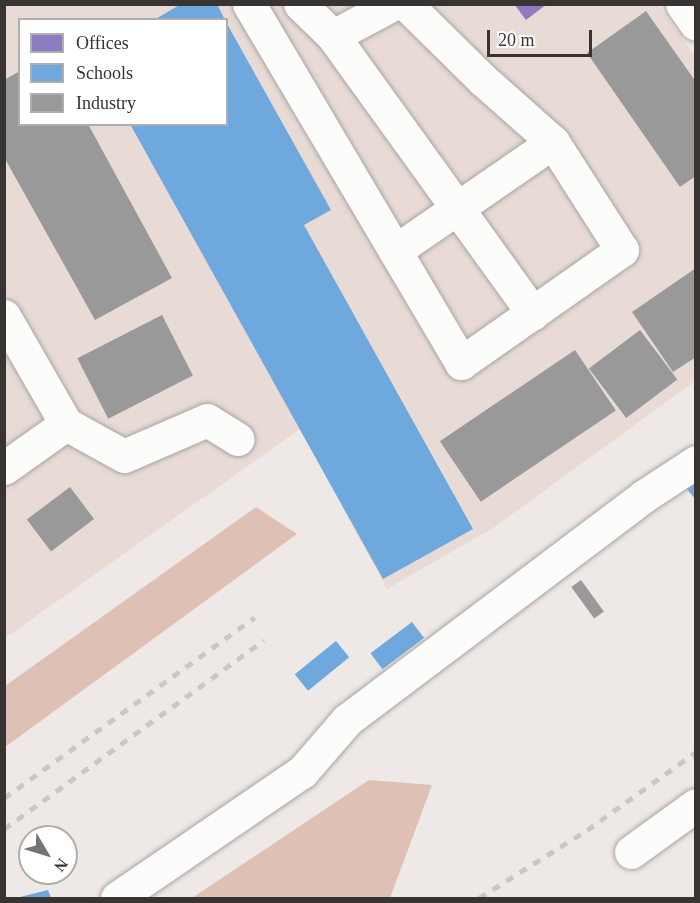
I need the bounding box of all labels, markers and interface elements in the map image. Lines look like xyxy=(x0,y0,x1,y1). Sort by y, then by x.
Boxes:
legend xyxy=(18,18,228,126)
scale bar xyxy=(490,18,595,56)
text: 20 m xyxy=(498,30,535,50)
text: Offices xyxy=(76,33,129,53)
text: Schools xyxy=(76,63,133,83)
text: Industry xyxy=(76,93,136,113)
north arrow xyxy=(18,825,78,885)
text: N xyxy=(51,855,71,875)

